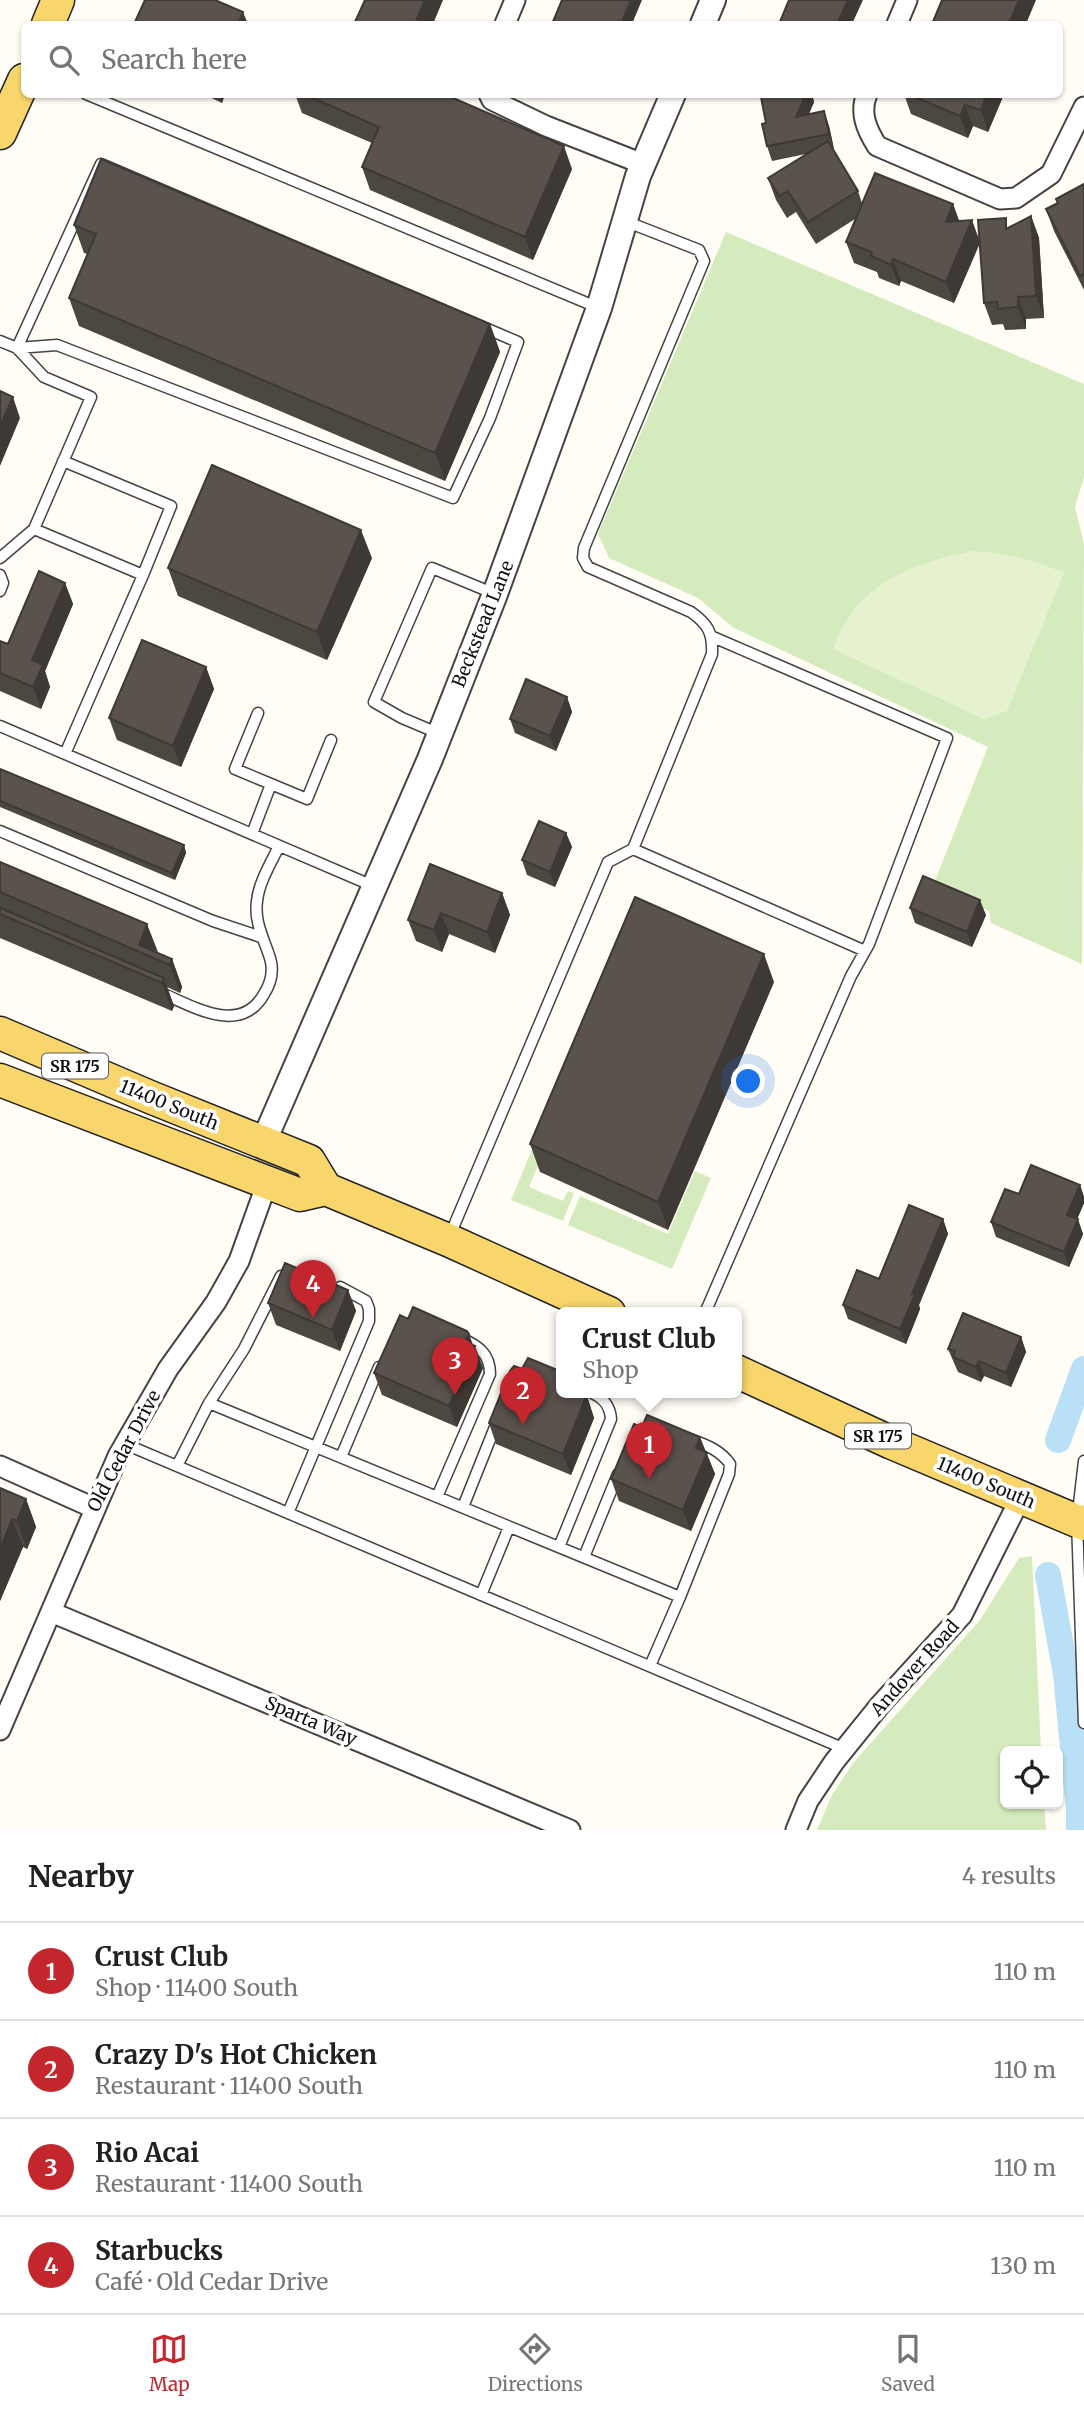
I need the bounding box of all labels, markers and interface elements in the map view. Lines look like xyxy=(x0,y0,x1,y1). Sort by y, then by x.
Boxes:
search box xyxy=(21,21,1063,98)
icon: search xyxy=(45,41,83,79)
text: Search here xyxy=(101,43,247,76)
street label: Beckstead Lane xyxy=(447,557,518,691)
road number: SR 175 xyxy=(42,1054,108,1078)
your location xyxy=(731,1064,765,1098)
street label: 11400 South xyxy=(116,1074,222,1135)
pin: 4 xyxy=(290,1260,336,1318)
popup xyxy=(556,1307,742,1398)
text: Crust Club xyxy=(582,1322,716,1355)
pin: 3 xyxy=(432,1337,478,1395)
text: Shop xyxy=(582,1355,639,1384)
pin: 2 xyxy=(500,1367,546,1425)
street label: Old Cedar Drive xyxy=(82,1386,165,1516)
pin: 1 xyxy=(626,1421,672,1479)
road number: SR 175 xyxy=(845,1424,911,1448)
street label: 11400 South xyxy=(934,1452,1039,1514)
street label: Andover Road xyxy=(865,1615,964,1721)
street label: Sparta Way xyxy=(262,1691,361,1750)
map controls xyxy=(1000,1746,1063,1809)
button: locate xyxy=(1000,1746,1063,1809)
text: Nearby xyxy=(28,1857,134,1895)
text: 4 results xyxy=(962,1861,1056,1890)
text: Crust Club xyxy=(95,1940,228,1973)
text: 1 xyxy=(46,1957,56,1986)
text: 110 m xyxy=(994,1957,1056,1986)
text: Shop · 11400 South xyxy=(95,1973,298,2002)
text: Crazy D's Hot Chicken xyxy=(95,2038,377,2071)
text: 2 xyxy=(44,2055,58,2084)
text: 110 m xyxy=(994,2055,1056,2084)
text: Restaurant · 11400 South xyxy=(95,2071,363,2100)
text: Rio Acai xyxy=(95,2136,199,2169)
text: 3 xyxy=(44,2153,58,2182)
text: 110 m xyxy=(994,2153,1056,2182)
text: Restaurant · 11400 South xyxy=(95,2169,363,2198)
text: Starbucks xyxy=(95,2234,223,2267)
text: 4 xyxy=(44,2251,58,2280)
text: 130 m xyxy=(990,2251,1056,2280)
text: Café · Old Cedar Drive xyxy=(95,2267,328,2296)
tab: Map xyxy=(149,2330,190,2396)
tab: Directions xyxy=(488,2330,583,2396)
tab: Saved xyxy=(881,2330,935,2396)

